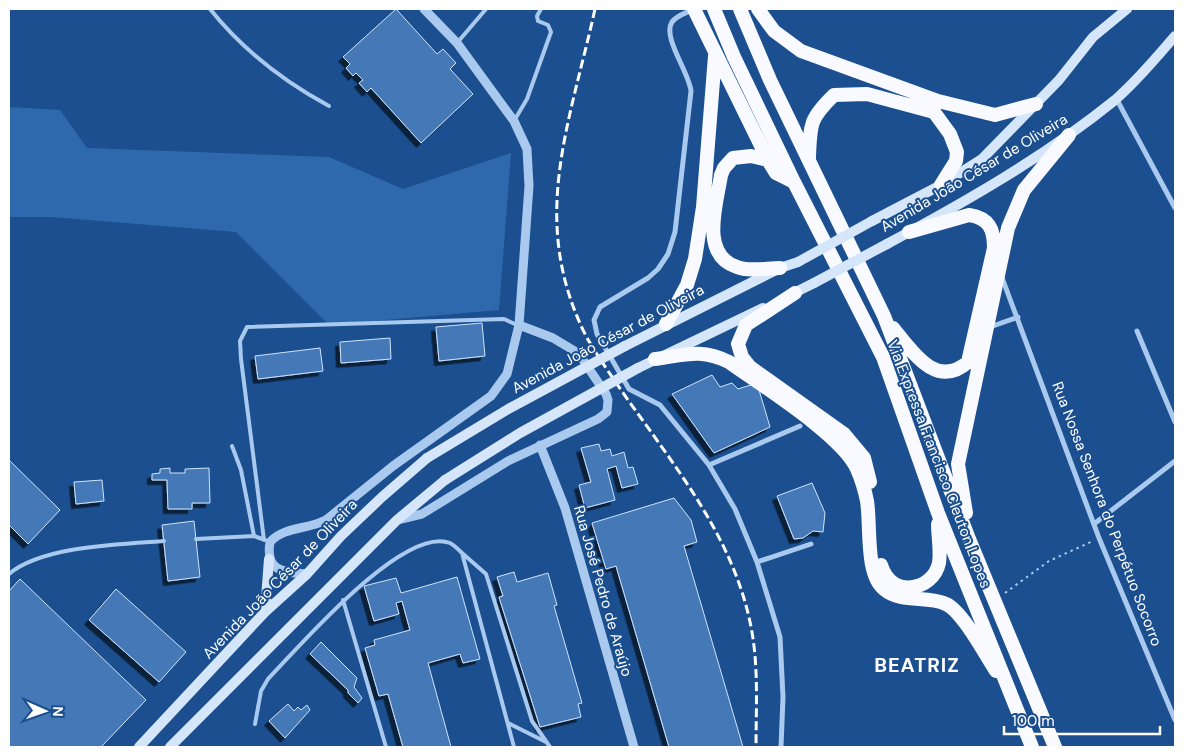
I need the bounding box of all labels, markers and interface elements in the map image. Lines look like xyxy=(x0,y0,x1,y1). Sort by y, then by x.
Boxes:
street label: Avenida João César de Oliveira xyxy=(877,109,1071,237)
street label: Avenida João César de Oliveira xyxy=(508,280,708,398)
street label: Via Expressa Francisco Cleuton Lopes xyxy=(882,337,996,591)
street label: Rua Nossa Senhora do Perpétuo Socorro xyxy=(1047,379,1167,649)
street label: Avenida João César de Oliveira xyxy=(198,495,362,663)
street label: Rua José Pedro de Araújo xyxy=(569,503,637,679)
district label: BEATRIZ xyxy=(874,652,960,678)
north arrow xyxy=(20,686,70,736)
scale bar xyxy=(1004,704,1160,736)
text: N xyxy=(49,706,67,717)
text: 100 m xyxy=(1012,711,1055,731)

